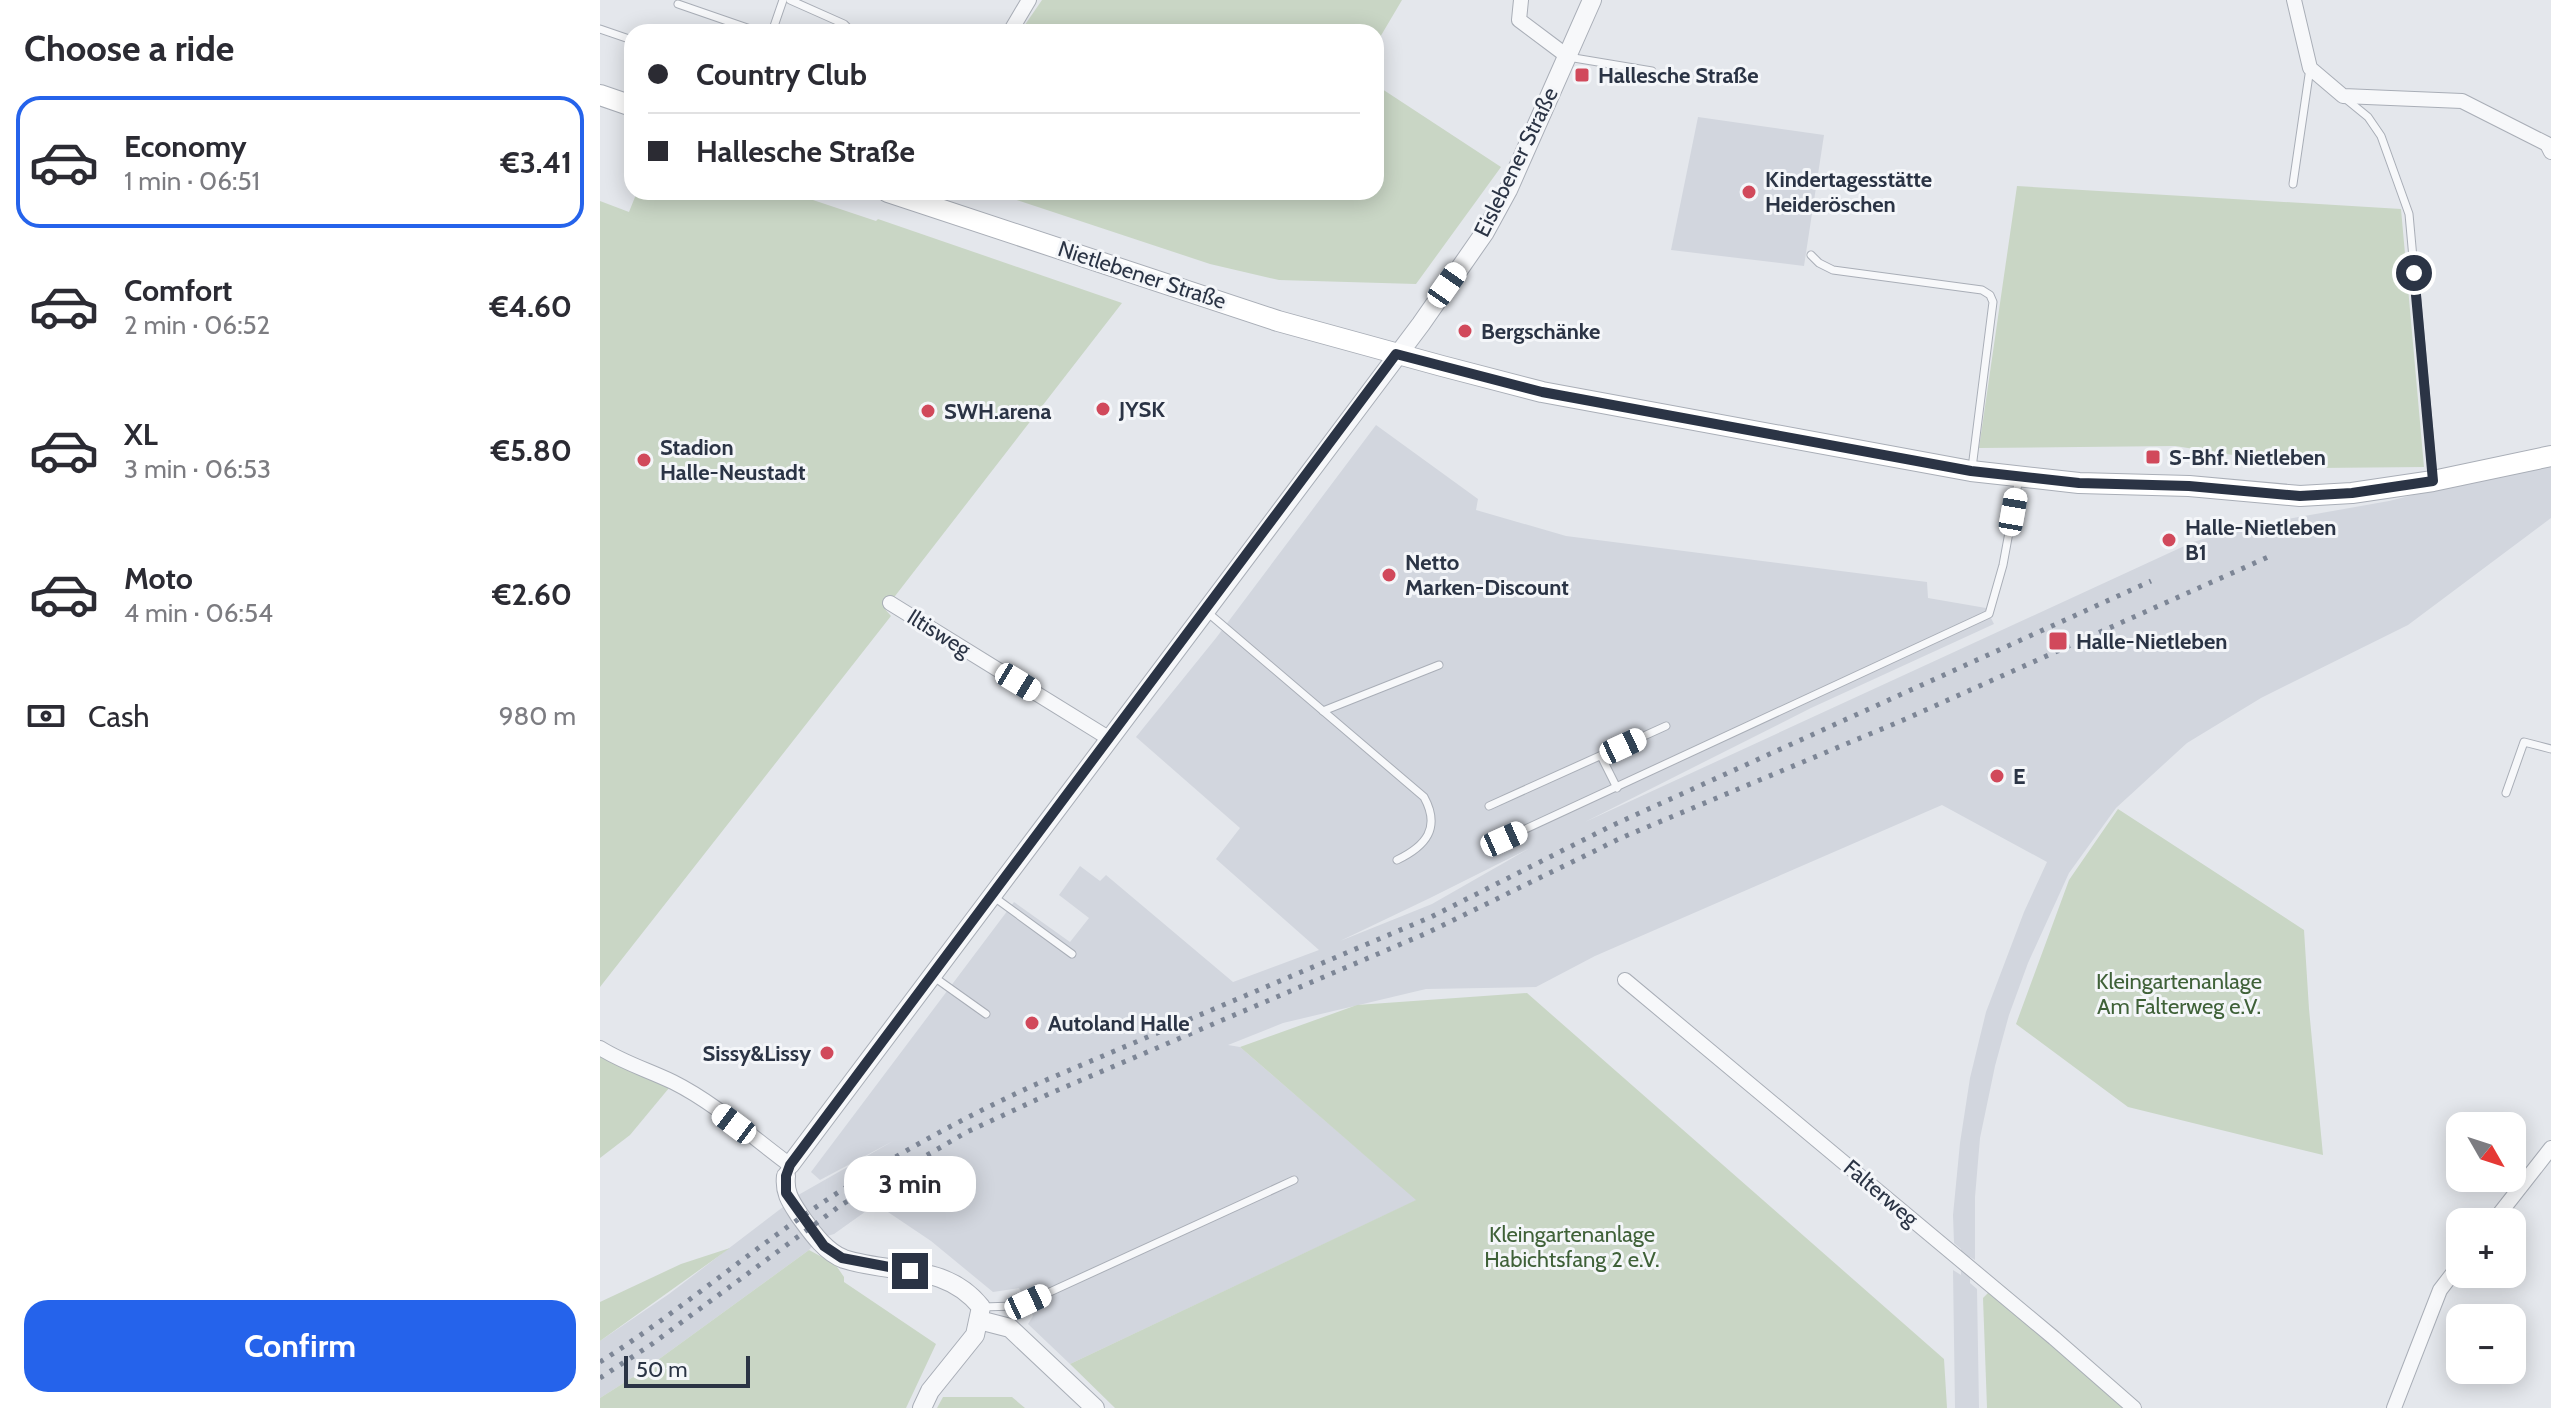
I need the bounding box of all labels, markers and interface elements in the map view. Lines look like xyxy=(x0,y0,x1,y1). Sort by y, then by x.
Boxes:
text: Choose a ride xyxy=(24,26,234,70)
text: Country Club xyxy=(696,56,867,93)
place label: Hallesche Straße xyxy=(1598,62,1759,89)
marker: Hallesche Straße xyxy=(1573,66,1591,84)
street label: Eislebener Straße xyxy=(1468,83,1564,241)
icon: car xyxy=(28,126,100,198)
text: Economy xyxy=(124,128,247,165)
text: Hallesche Straße xyxy=(696,133,915,170)
text: €3.41 xyxy=(500,144,572,181)
text: 1 min · 06:51 xyxy=(124,165,260,197)
place label: Kindertagesstätte Heideröschen xyxy=(1765,166,1932,218)
marker: Kindertagesstätte Heideröschen xyxy=(1740,183,1758,201)
street label: Nietlebener Straße xyxy=(1055,235,1229,315)
route start xyxy=(2396,255,2432,291)
car xyxy=(1423,258,1471,312)
icon: car xyxy=(28,270,100,342)
text: Comfort xyxy=(124,272,232,309)
text: €4.60 xyxy=(489,288,572,325)
text: 2 min · 06:52 xyxy=(124,309,270,341)
place label: Bergschänke xyxy=(1481,318,1600,345)
marker: Bergschänke xyxy=(1456,322,1474,340)
place label: JYSK xyxy=(1118,396,1165,423)
place label: SWH.arena xyxy=(944,398,1051,425)
marker: JYSK xyxy=(1094,400,1112,418)
marker: SWH.arena xyxy=(919,402,937,420)
icon: car xyxy=(28,414,100,486)
text: XL xyxy=(124,416,158,453)
text: €5.80 xyxy=(491,432,572,469)
place label: Stadion Halle-Neustadt xyxy=(660,434,806,486)
place label: S-Bhf. Nietleben xyxy=(2169,444,2326,471)
marker: S-Bhf. Nietleben xyxy=(2144,448,2162,466)
marker: Stadion Halle-Neustadt xyxy=(635,451,653,469)
text: 3 min · 06:53 xyxy=(124,453,271,485)
car xyxy=(1997,486,2029,538)
place label: Halle-Nietleben B1 xyxy=(2185,514,2336,566)
marker: Halle-Nietleben B1 xyxy=(2160,531,2178,549)
place label: Netto Marken-Discount xyxy=(1405,549,1569,601)
icon: car xyxy=(28,558,100,630)
text: Moto xyxy=(124,560,193,597)
marker: Netto Marken-Discount xyxy=(1380,566,1398,584)
text: €2.60 xyxy=(492,576,572,613)
text: 4 min · 06:54 xyxy=(124,597,273,629)
street label: Iltisweg xyxy=(902,603,977,663)
place label: Halle-Nietleben xyxy=(2076,628,2227,655)
marker: Halle-Nietleben xyxy=(2047,630,2069,652)
car xyxy=(991,659,1045,705)
icon: cash xyxy=(24,694,68,738)
text: Cash xyxy=(88,698,150,735)
text: 980 m xyxy=(499,700,576,732)
car xyxy=(1596,725,1650,767)
place label: E xyxy=(2013,763,2026,790)
marker: E xyxy=(1988,767,2006,785)
car xyxy=(1477,818,1531,860)
park label: Kleingartenanlage Am Falterweg e.V. xyxy=(2096,968,2262,1020)
place label: Autoland Halle xyxy=(1048,1010,1190,1037)
marker: Autoland Halle xyxy=(1023,1014,1041,1032)
place label: Sissy&Lissy xyxy=(703,1040,811,1067)
marker: Sissy&Lissy xyxy=(818,1044,836,1062)
car xyxy=(708,1100,760,1148)
north arrow xyxy=(2446,1112,2526,1192)
map controls xyxy=(2446,1112,2526,1384)
street label: Falterweg xyxy=(1838,1154,1925,1233)
callout: 3 min xyxy=(844,1155,976,1211)
text: 3 min xyxy=(878,1168,942,1200)
button: + xyxy=(2446,1208,2526,1288)
park label: Kleingartenanlage Habichtsfang 2 e.V. xyxy=(1484,1221,1660,1273)
route end xyxy=(892,1253,928,1289)
car xyxy=(1001,1281,1055,1323)
button: Confirm xyxy=(24,1300,576,1392)
button: − xyxy=(2446,1304,2526,1384)
scale bar xyxy=(624,1352,750,1388)
text: 50 m xyxy=(636,1356,688,1383)

